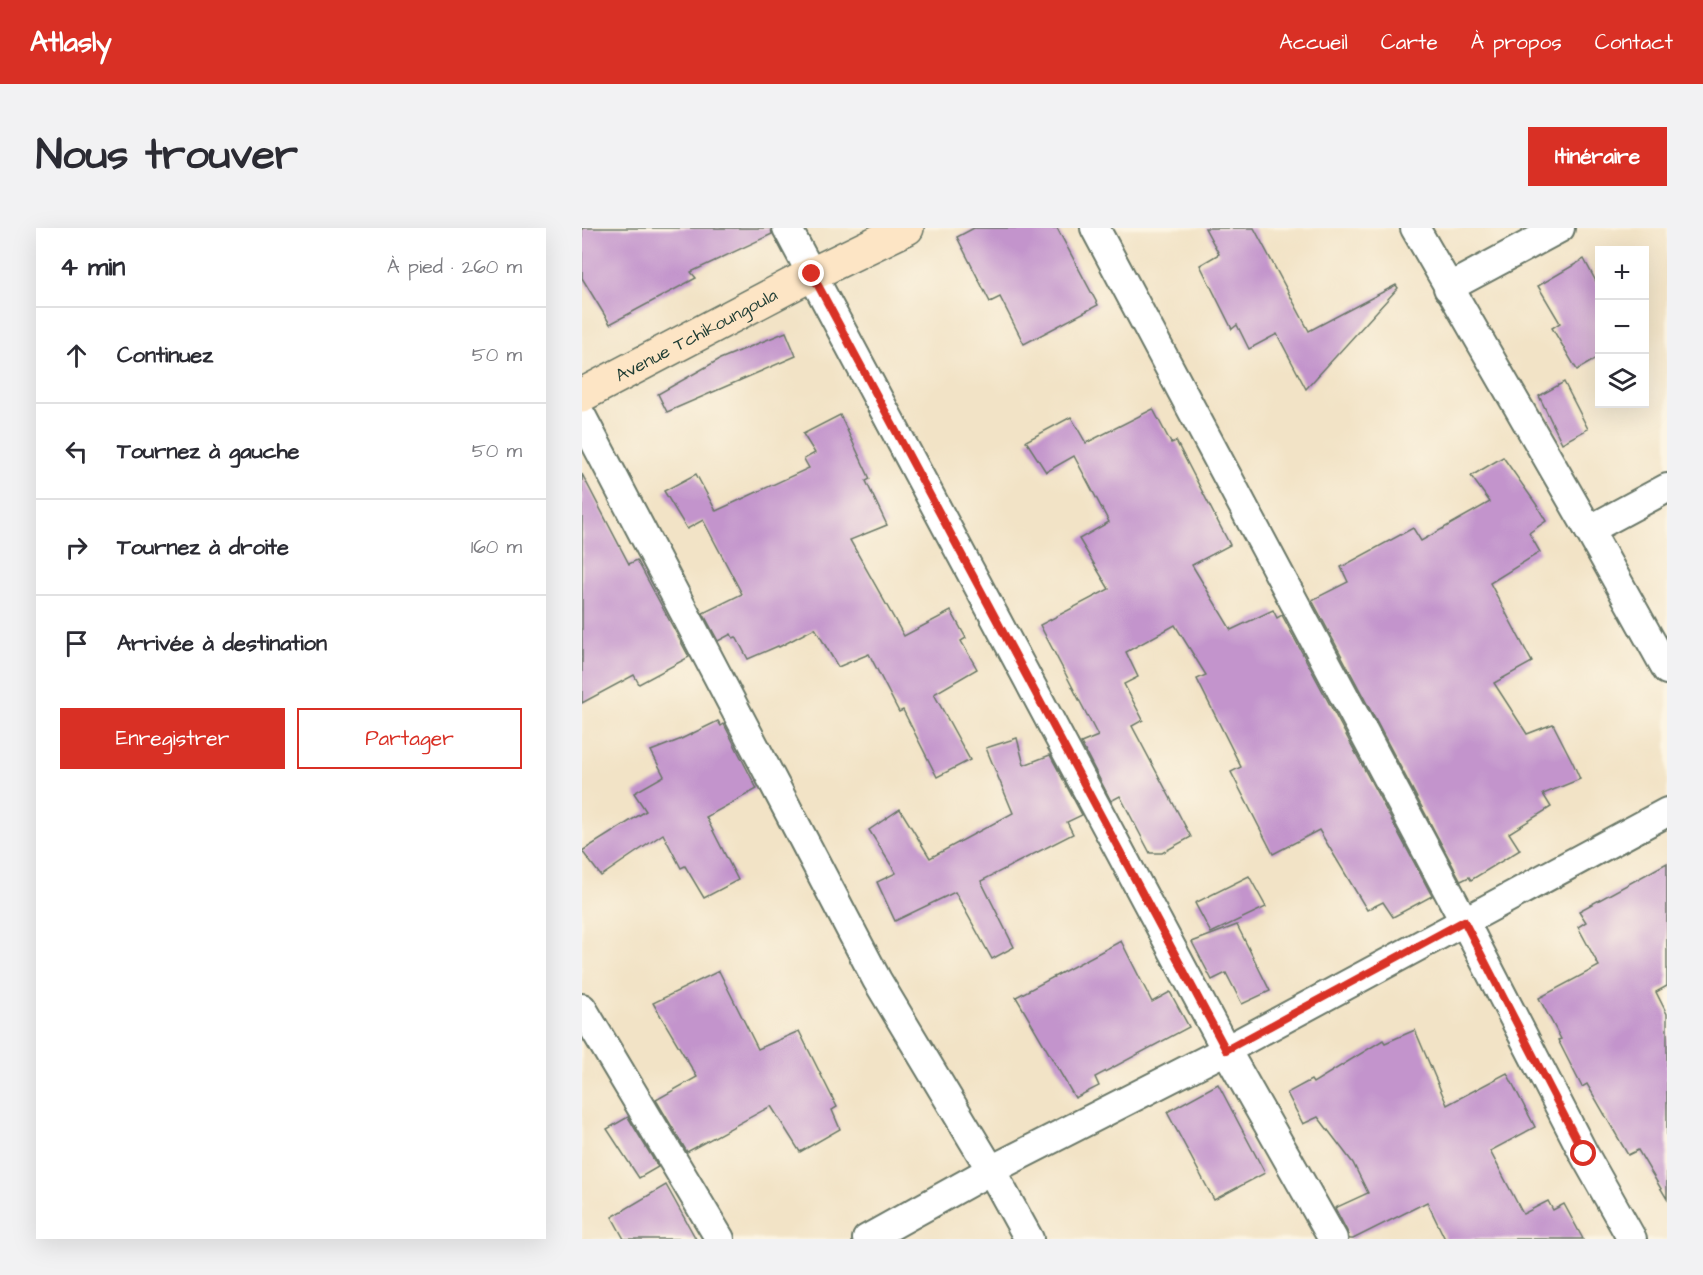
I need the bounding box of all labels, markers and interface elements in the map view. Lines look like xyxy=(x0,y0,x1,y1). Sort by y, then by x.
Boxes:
text: Atlasly xyxy=(30,23,112,62)
text: Accueil xyxy=(1279,28,1348,57)
text: Carte xyxy=(1381,28,1438,57)
text: À propos xyxy=(1471,28,1562,57)
text: Contact xyxy=(1595,28,1673,57)
text: Nous trouver xyxy=(36,127,298,185)
button: Itinéraire xyxy=(1528,127,1667,186)
map controls xyxy=(1595,246,1649,408)
button: + xyxy=(1595,246,1649,300)
text: 4 min xyxy=(60,249,125,285)
text: À pied · 260 m xyxy=(387,253,522,281)
route end xyxy=(798,260,824,286)
street label: Avenue Tchikoungoula xyxy=(611,282,782,388)
button: − xyxy=(1595,300,1649,354)
icon: ahead xyxy=(60,339,93,372)
text: Continuez xyxy=(117,340,213,371)
text: 50 m xyxy=(472,341,522,369)
button: layers xyxy=(1595,354,1649,408)
icon: left xyxy=(60,435,93,468)
text: Tournez à gauche xyxy=(117,436,299,467)
text: 50 m xyxy=(472,437,522,465)
icon: right xyxy=(60,531,93,564)
text: Tournez à droite xyxy=(117,532,289,563)
text: 160 m xyxy=(471,533,522,561)
icon: arrive xyxy=(60,627,93,660)
text: Arrivée à destination xyxy=(117,628,327,659)
button: Enregistrer xyxy=(60,708,285,769)
button: Partager xyxy=(297,708,522,769)
route start xyxy=(1570,1140,1596,1166)

